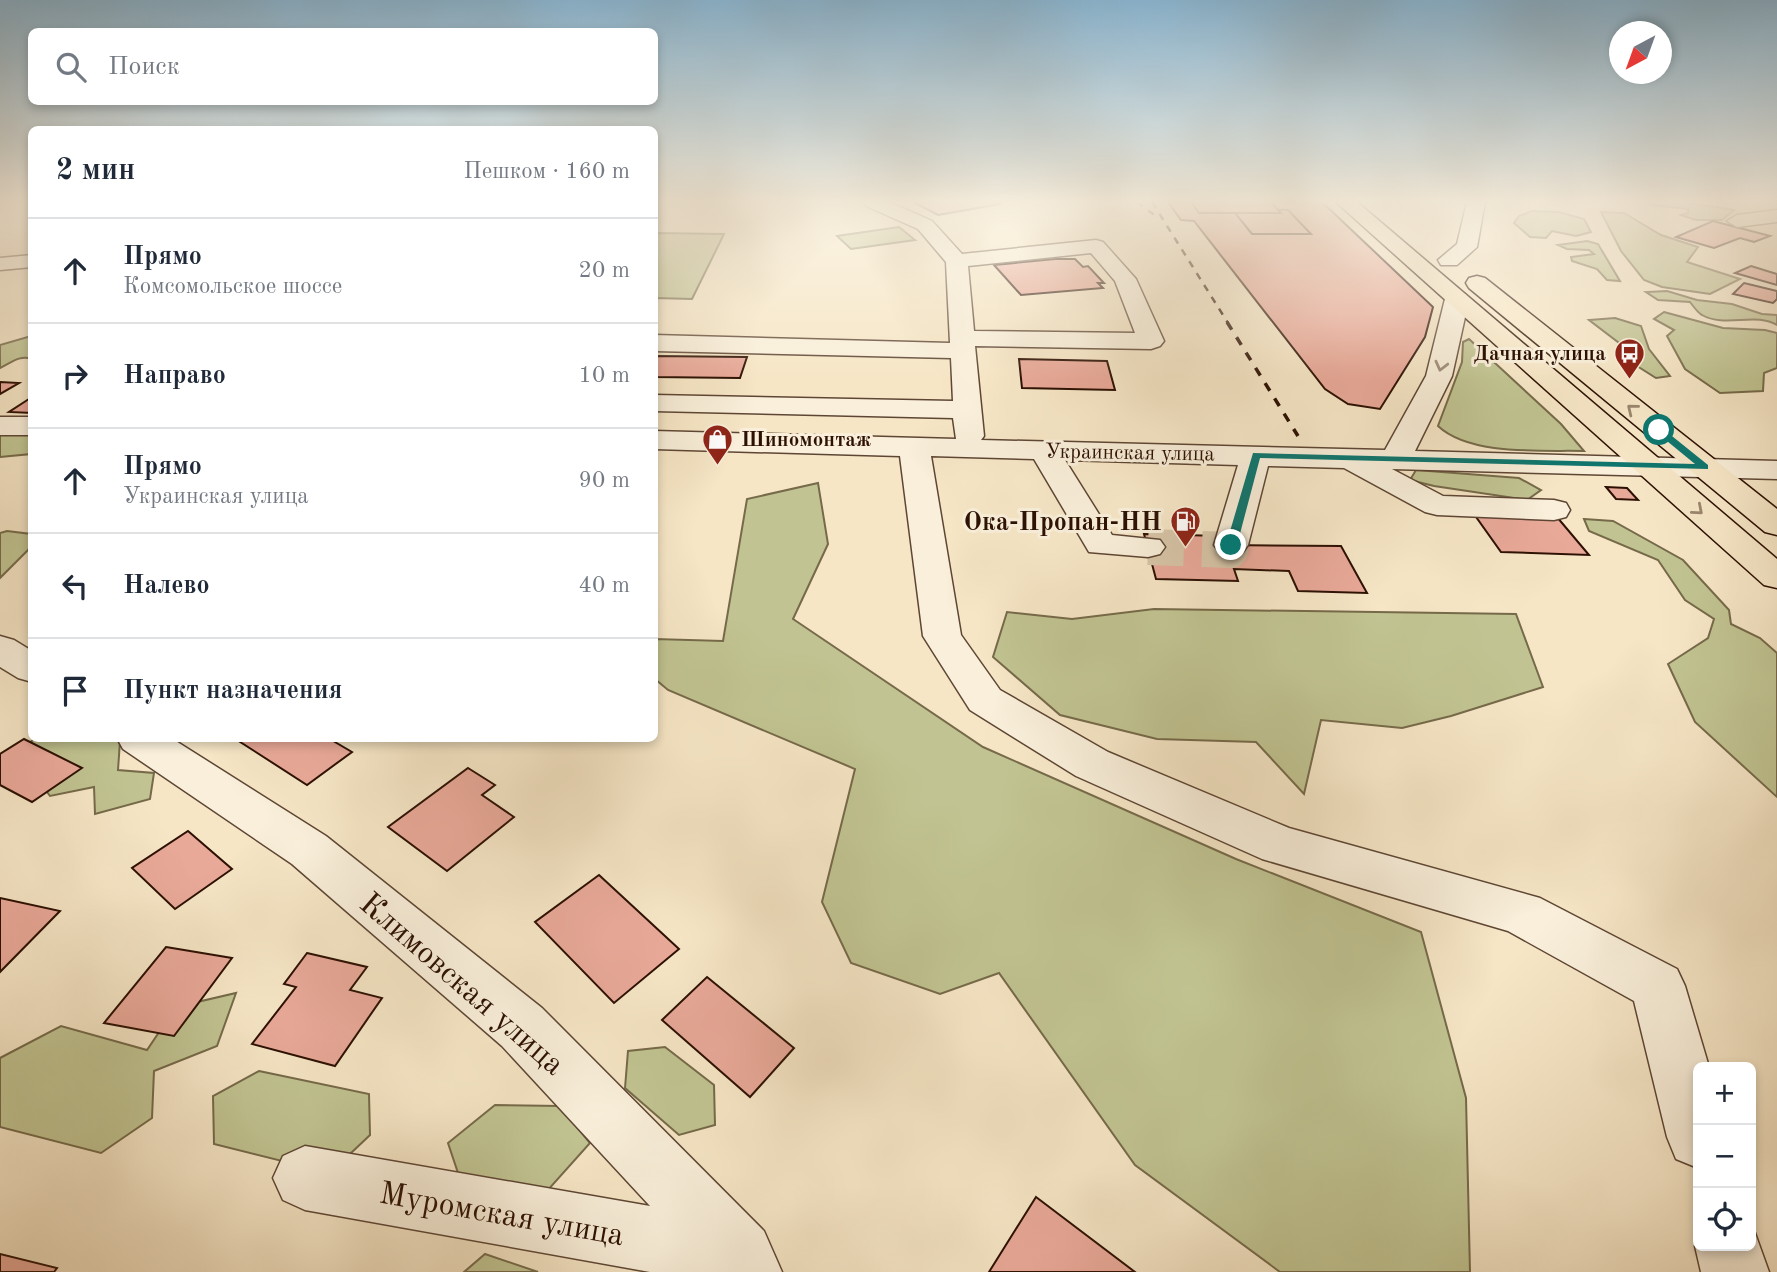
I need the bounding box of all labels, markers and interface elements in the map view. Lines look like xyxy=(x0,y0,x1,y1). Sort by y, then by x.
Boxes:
north arrow xyxy=(1609,21,1672,84)
search box xyxy=(28,28,658,105)
icon: search xyxy=(52,48,90,86)
text: Поиск xyxy=(108,54,180,80)
text: 2 мин xyxy=(56,156,135,186)
text: Пешком · 160 m xyxy=(464,160,630,183)
text: Прямо xyxy=(123,244,202,270)
icon: ahead xyxy=(56,252,94,290)
text: 20 m xyxy=(579,259,630,282)
text: Комсомольское шоссе xyxy=(123,275,342,298)
bus stop icon: Дачная улица xyxy=(1612,336,1646,380)
place label: Дачная улица xyxy=(1473,344,1606,365)
icon: right xyxy=(56,357,94,395)
one-way arrow xyxy=(1435,359,1449,371)
text: Направо xyxy=(123,363,226,389)
text: 10 m xyxy=(579,364,630,387)
one-way arrow xyxy=(1628,404,1640,417)
route start xyxy=(1643,414,1674,445)
shop icon: Шиномонтаж xyxy=(701,422,735,466)
place label: Шиномонтаж xyxy=(741,430,871,451)
street label: Украинская улица xyxy=(1045,442,1215,465)
text: Прямо xyxy=(123,454,202,480)
icon: ahead xyxy=(56,462,94,500)
text: 90 m xyxy=(579,469,630,492)
text: Украинская улица xyxy=(123,485,309,508)
one-way arrow xyxy=(1690,502,1703,514)
fuel station icon: Ока-Пропан-НН xyxy=(1168,504,1202,548)
place label: Ока-Пропан-НН xyxy=(964,510,1162,536)
route end xyxy=(1215,529,1246,560)
icon: left xyxy=(56,567,94,605)
text: Налево xyxy=(123,573,210,599)
text: 40 m xyxy=(579,574,630,597)
icon: arrive xyxy=(56,672,94,710)
text: Пункт назначения xyxy=(123,678,342,704)
street label: Климовская улица xyxy=(353,888,570,1083)
map controls xyxy=(1693,1062,1756,1251)
button: + xyxy=(1693,1062,1756,1125)
button: − xyxy=(1693,1125,1756,1188)
street label: Муромская улица xyxy=(377,1179,627,1253)
button: locate xyxy=(1693,1188,1756,1251)

